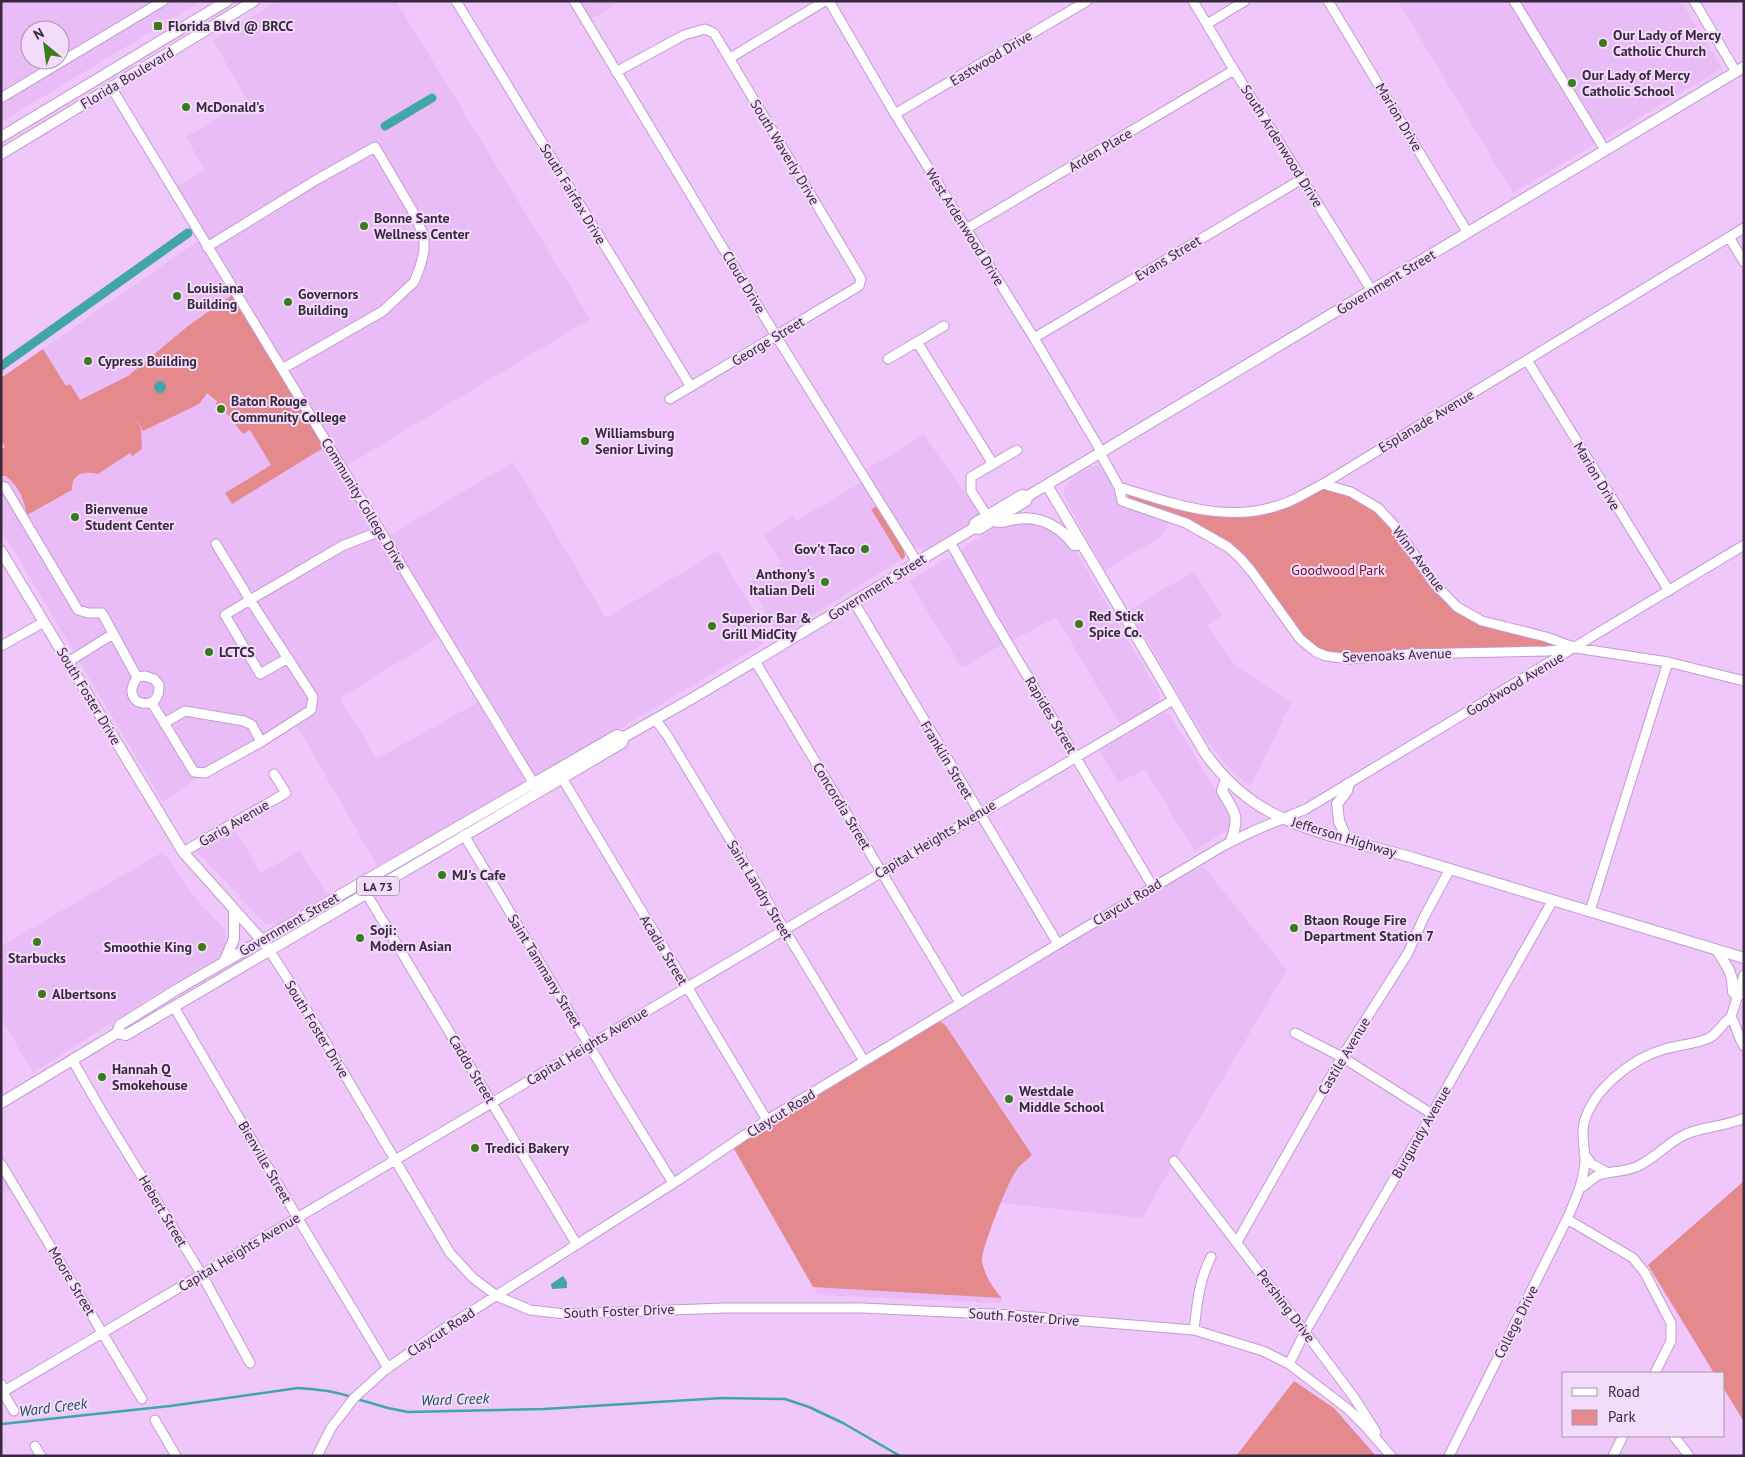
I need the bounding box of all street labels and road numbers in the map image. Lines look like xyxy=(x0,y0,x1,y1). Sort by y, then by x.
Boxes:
street label: Eastwood Drive xyxy=(947,26,1035,90)
street label: Florida Boulevard xyxy=(77,43,177,113)
street label: Marion Drive xyxy=(1372,79,1426,155)
street label: South Ardenwood Drive xyxy=(1237,81,1327,211)
street label: South Waverly Drive xyxy=(746,96,824,208)
street label: Arden Place xyxy=(1065,124,1135,176)
street label: South Fairfax Drive xyxy=(536,140,610,248)
street label: West Ardenwood Drive xyxy=(922,165,1008,289)
street label: Evans Street xyxy=(1132,231,1205,285)
street label: Government Street xyxy=(1333,245,1439,319)
street label: Cloud Drive xyxy=(718,247,770,317)
street label: George Street xyxy=(728,312,808,370)
street label: Esplanade Avenue xyxy=(1375,385,1477,457)
street label: Community College Drive xyxy=(317,435,411,573)
street label: Marion Drive xyxy=(1570,438,1624,514)
street label: Winn Avenue xyxy=(1388,523,1450,595)
street label: Government Street xyxy=(825,549,930,624)
street label: South Foster Drive xyxy=(53,644,125,748)
street label: Sevenoaks Avenue xyxy=(1342,644,1452,666)
street label: Goodwood Avenue xyxy=(1463,648,1567,720)
street label: Rapides Street xyxy=(1021,673,1081,757)
street label: Franklin Street xyxy=(917,718,978,803)
street label: Concordia Street xyxy=(809,759,875,853)
street label: Garig Avenue xyxy=(195,796,273,850)
street label: Capital Heights Avenue xyxy=(871,796,999,882)
street label: Jefferson Highway xyxy=(1288,812,1399,862)
street label: Saint Landry Street xyxy=(723,837,797,944)
street label: Claycut Road xyxy=(1089,874,1165,930)
road number: LA 73 xyxy=(357,876,399,896)
street label: Government Street xyxy=(236,888,342,960)
street label: Saint Tammany Street xyxy=(504,911,586,1032)
street label: Acadia Street xyxy=(636,912,692,989)
street label: South Foster Drive xyxy=(281,977,353,1081)
street label: Capital Heights Avenue xyxy=(523,1003,651,1089)
street label: Castile Avenue xyxy=(1314,1014,1374,1098)
street label: Caddo Street xyxy=(445,1031,500,1107)
street label: Burgundy Avenue xyxy=(1387,1083,1455,1181)
street label: Claycut Road xyxy=(743,1085,819,1141)
street label: Bienville Street xyxy=(234,1118,296,1207)
street label: Hebert Street xyxy=(135,1172,192,1250)
street label: Capital Heights Avenue xyxy=(175,1209,303,1295)
street label: Moore Street xyxy=(44,1243,100,1319)
street label: Pershing Drive xyxy=(1253,1266,1319,1346)
street label: College Drive xyxy=(1490,1282,1542,1362)
street label: South Foster Drive xyxy=(563,1300,675,1322)
street label: Claycut Road xyxy=(404,1303,478,1361)
street label: South Foster Drive xyxy=(968,1304,1080,1330)

